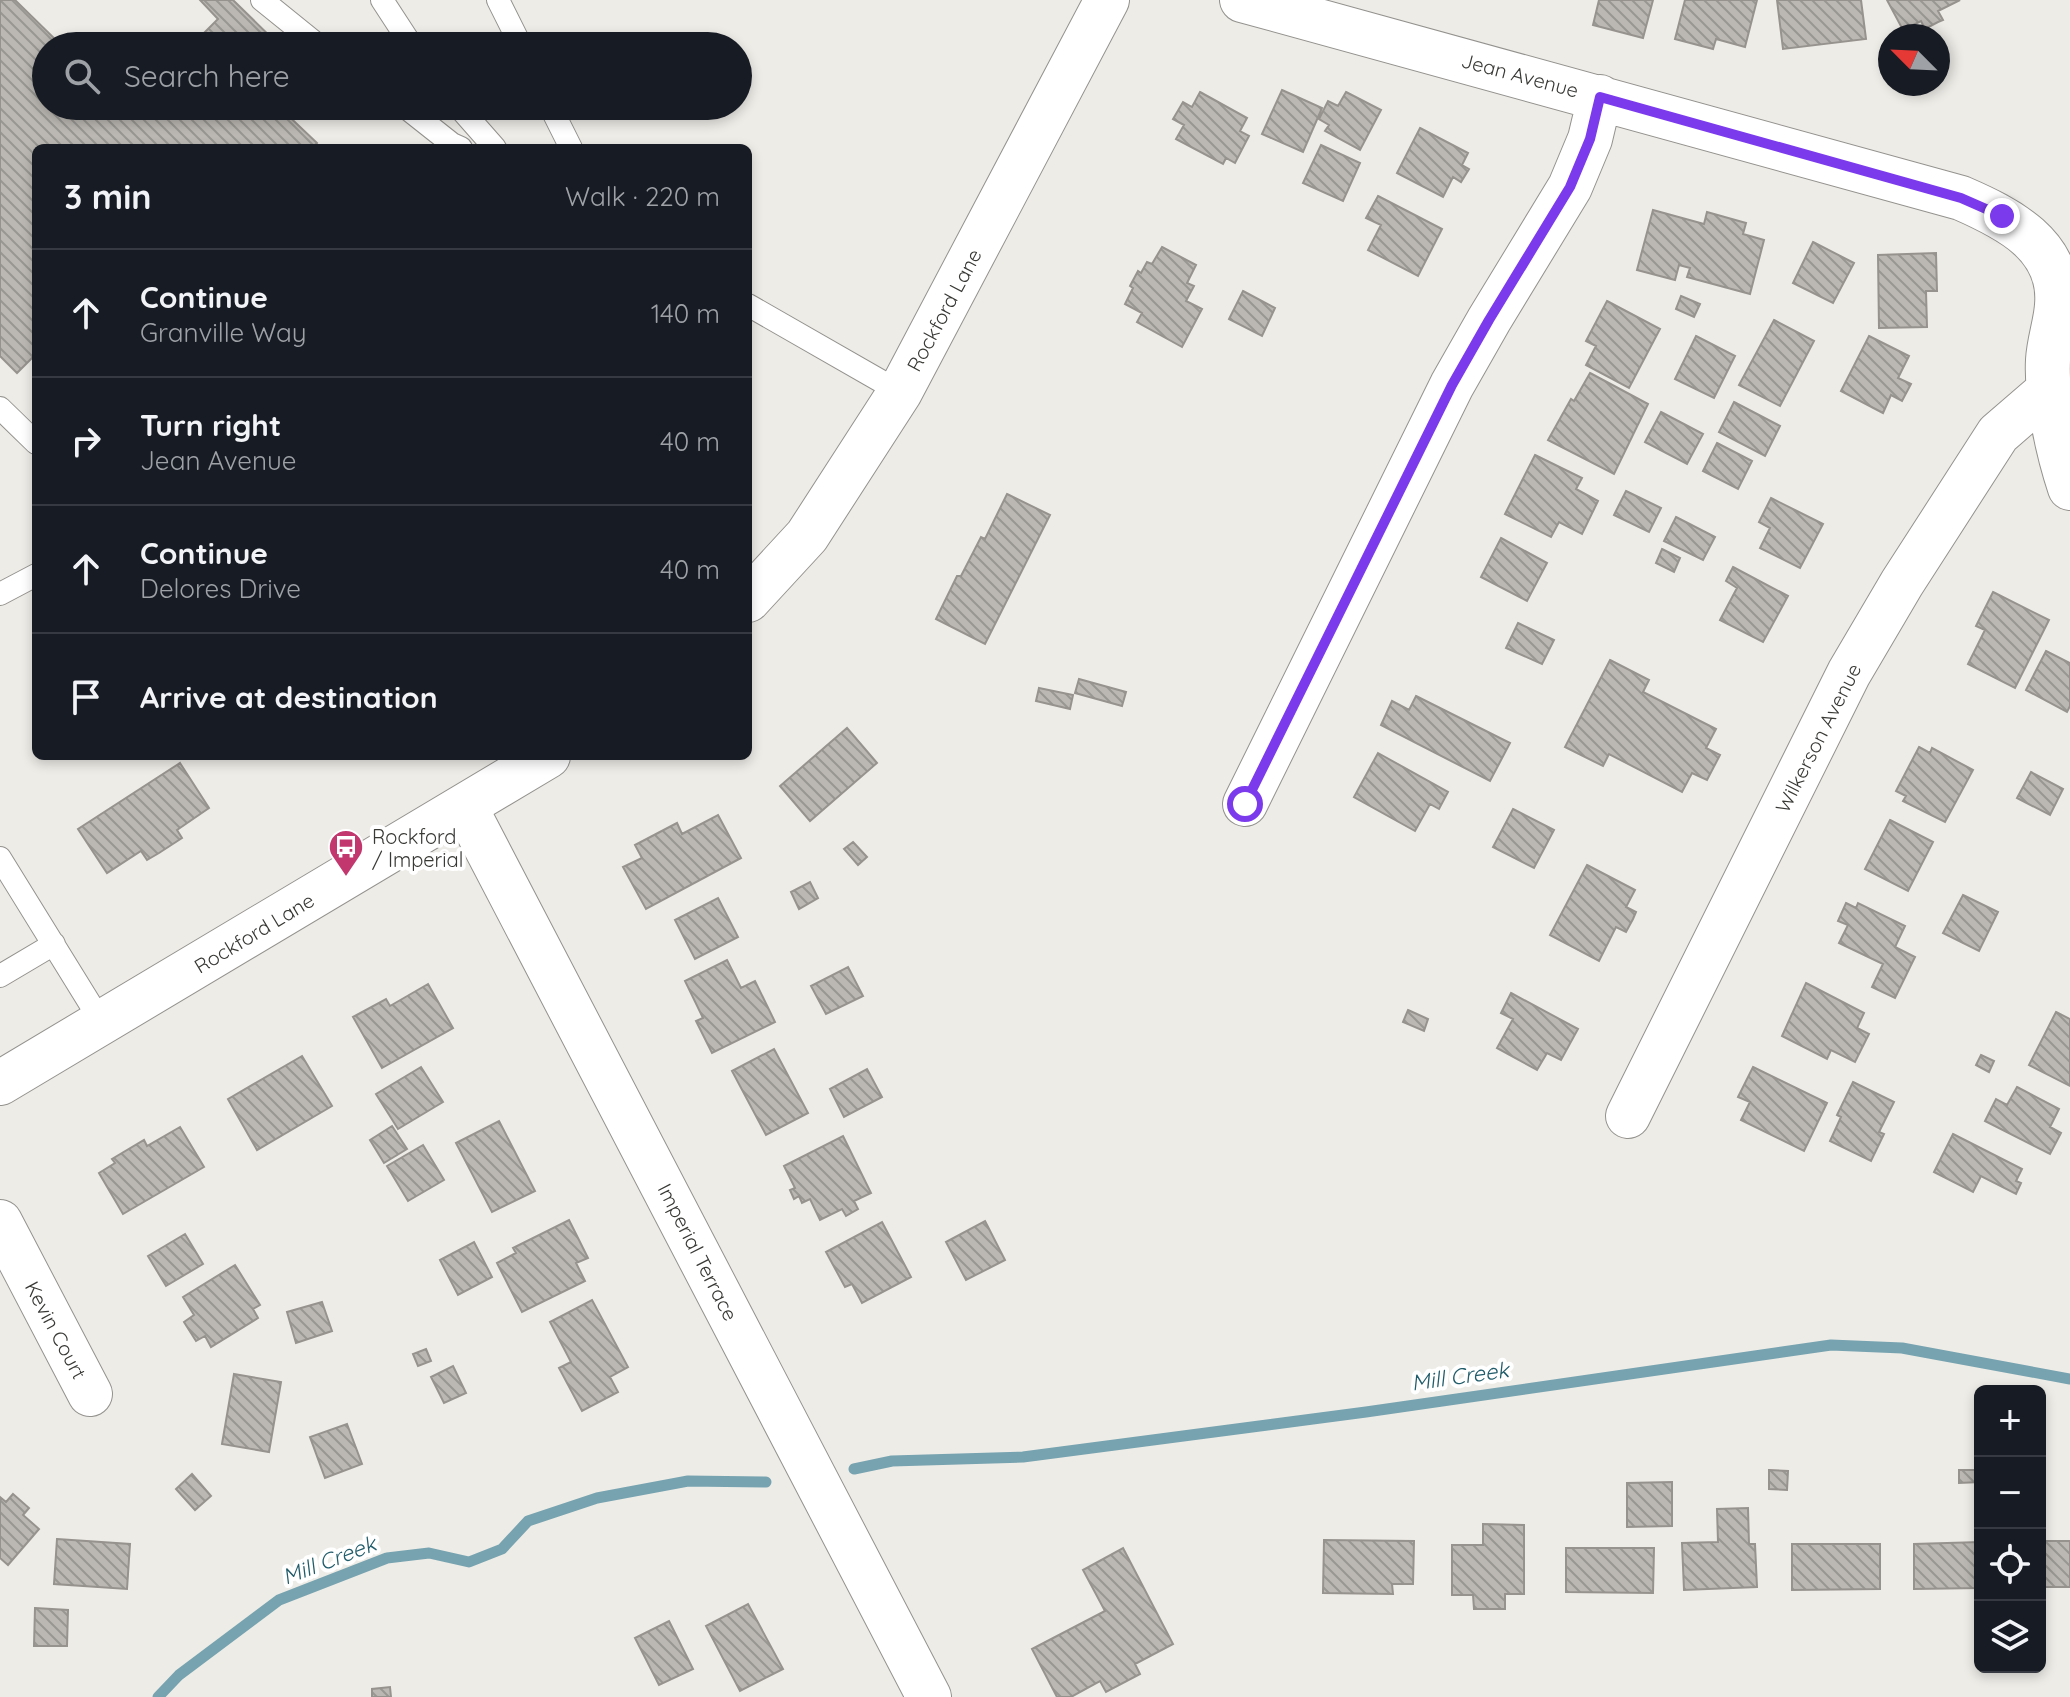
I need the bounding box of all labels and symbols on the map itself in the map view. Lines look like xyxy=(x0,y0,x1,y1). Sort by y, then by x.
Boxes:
north arrow xyxy=(1878,24,1950,96)
street label: Jean Avenue xyxy=(1459,47,1581,103)
route end xyxy=(1984,198,2020,234)
street label: Rockford Lane xyxy=(901,244,987,376)
street label: Wilkerson Avenue xyxy=(1770,659,1866,817)
route start xyxy=(1227,786,1263,822)
place label: Rockford / Imperial xyxy=(372,824,463,872)
bus stop icon: Rockford / Imperial xyxy=(327,828,365,878)
street label: Rockford Lane xyxy=(190,887,318,979)
street label: Imperial Terrace xyxy=(653,1179,743,1325)
street label: Kevin Court xyxy=(20,1277,92,1383)
water label: Mill Creek xyxy=(1410,1355,1513,1397)
water label: Mill Creek xyxy=(278,1529,382,1591)

